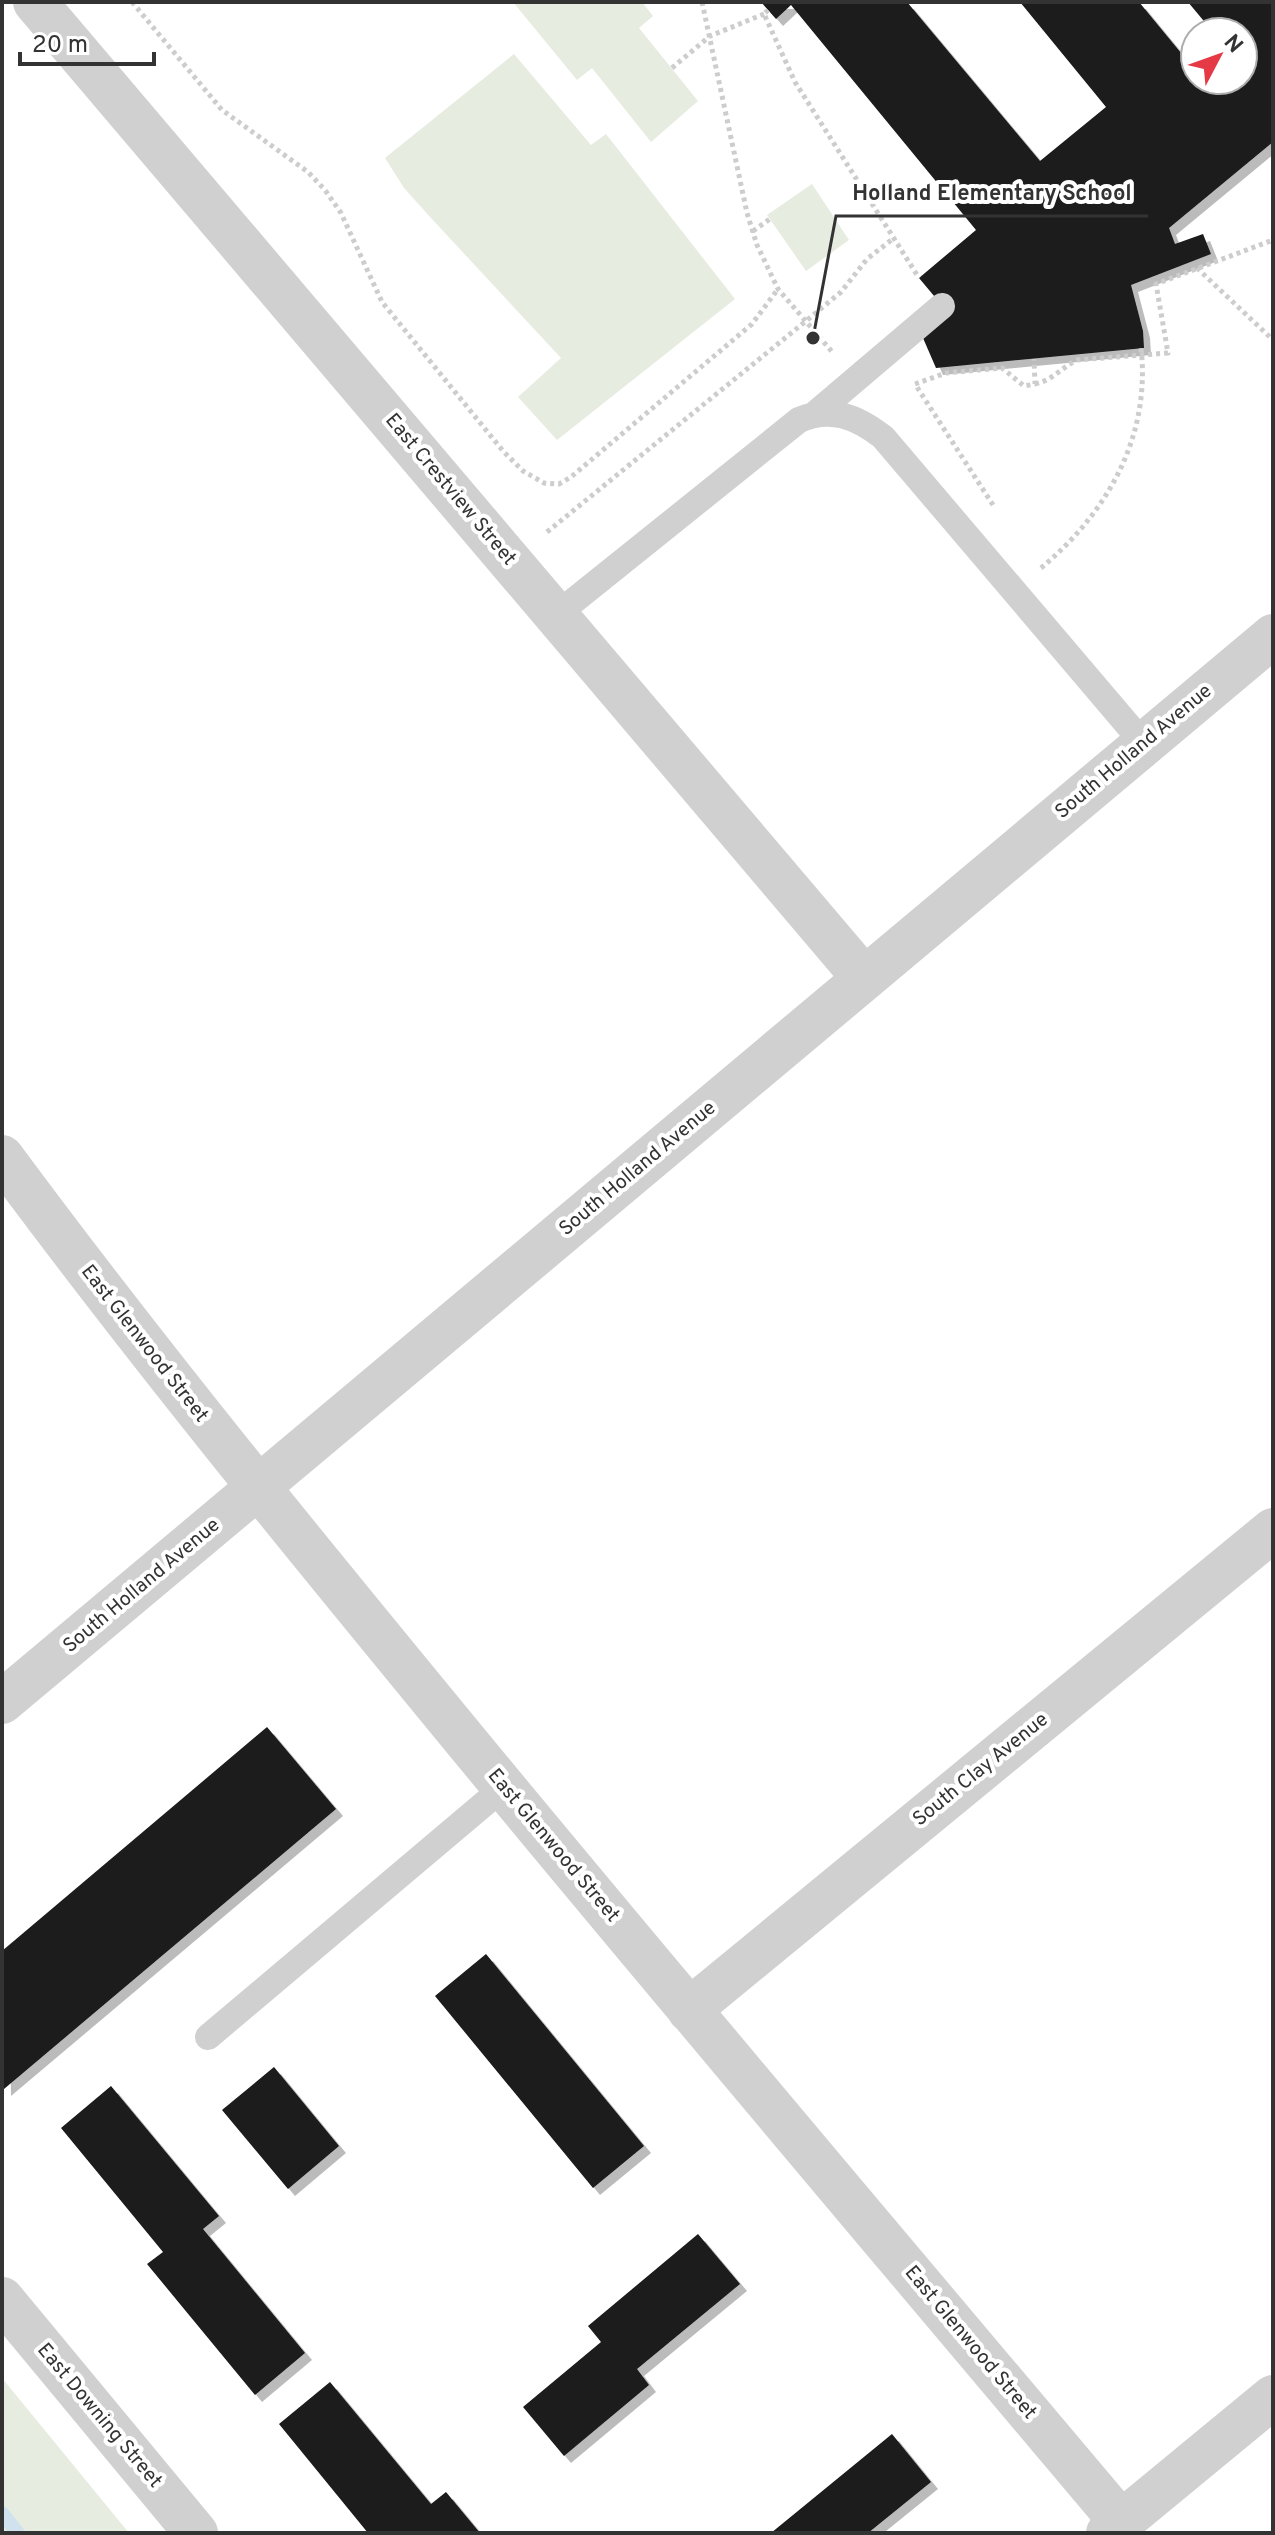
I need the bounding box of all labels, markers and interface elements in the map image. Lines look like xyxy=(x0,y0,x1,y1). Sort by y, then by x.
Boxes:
scale bar xyxy=(20,16,154,66)
north arrow xyxy=(1179,16,1259,96)
text: N xyxy=(1217,30,1248,59)
text: 20 m xyxy=(32,31,88,61)
callout: Holland Elementary School xyxy=(836,170,1148,216)
text: Holland Elementary School xyxy=(852,181,1132,208)
street label: East Crestview Street xyxy=(379,409,521,571)
street label: South Holland Avenue xyxy=(1050,679,1218,825)
street label: South Holland Avenue xyxy=(554,1096,722,1242)
street label: East Glenwood Street xyxy=(74,1260,214,1428)
street label: South Holland Avenue xyxy=(58,1513,226,1659)
street label: South Clay Avenue xyxy=(908,1707,1054,1833)
street label: East Glenwood Street xyxy=(481,1764,625,1928)
street label: East Glenwood Street xyxy=(898,2261,1042,2425)
street label: East Downing Street xyxy=(31,2338,167,2494)

